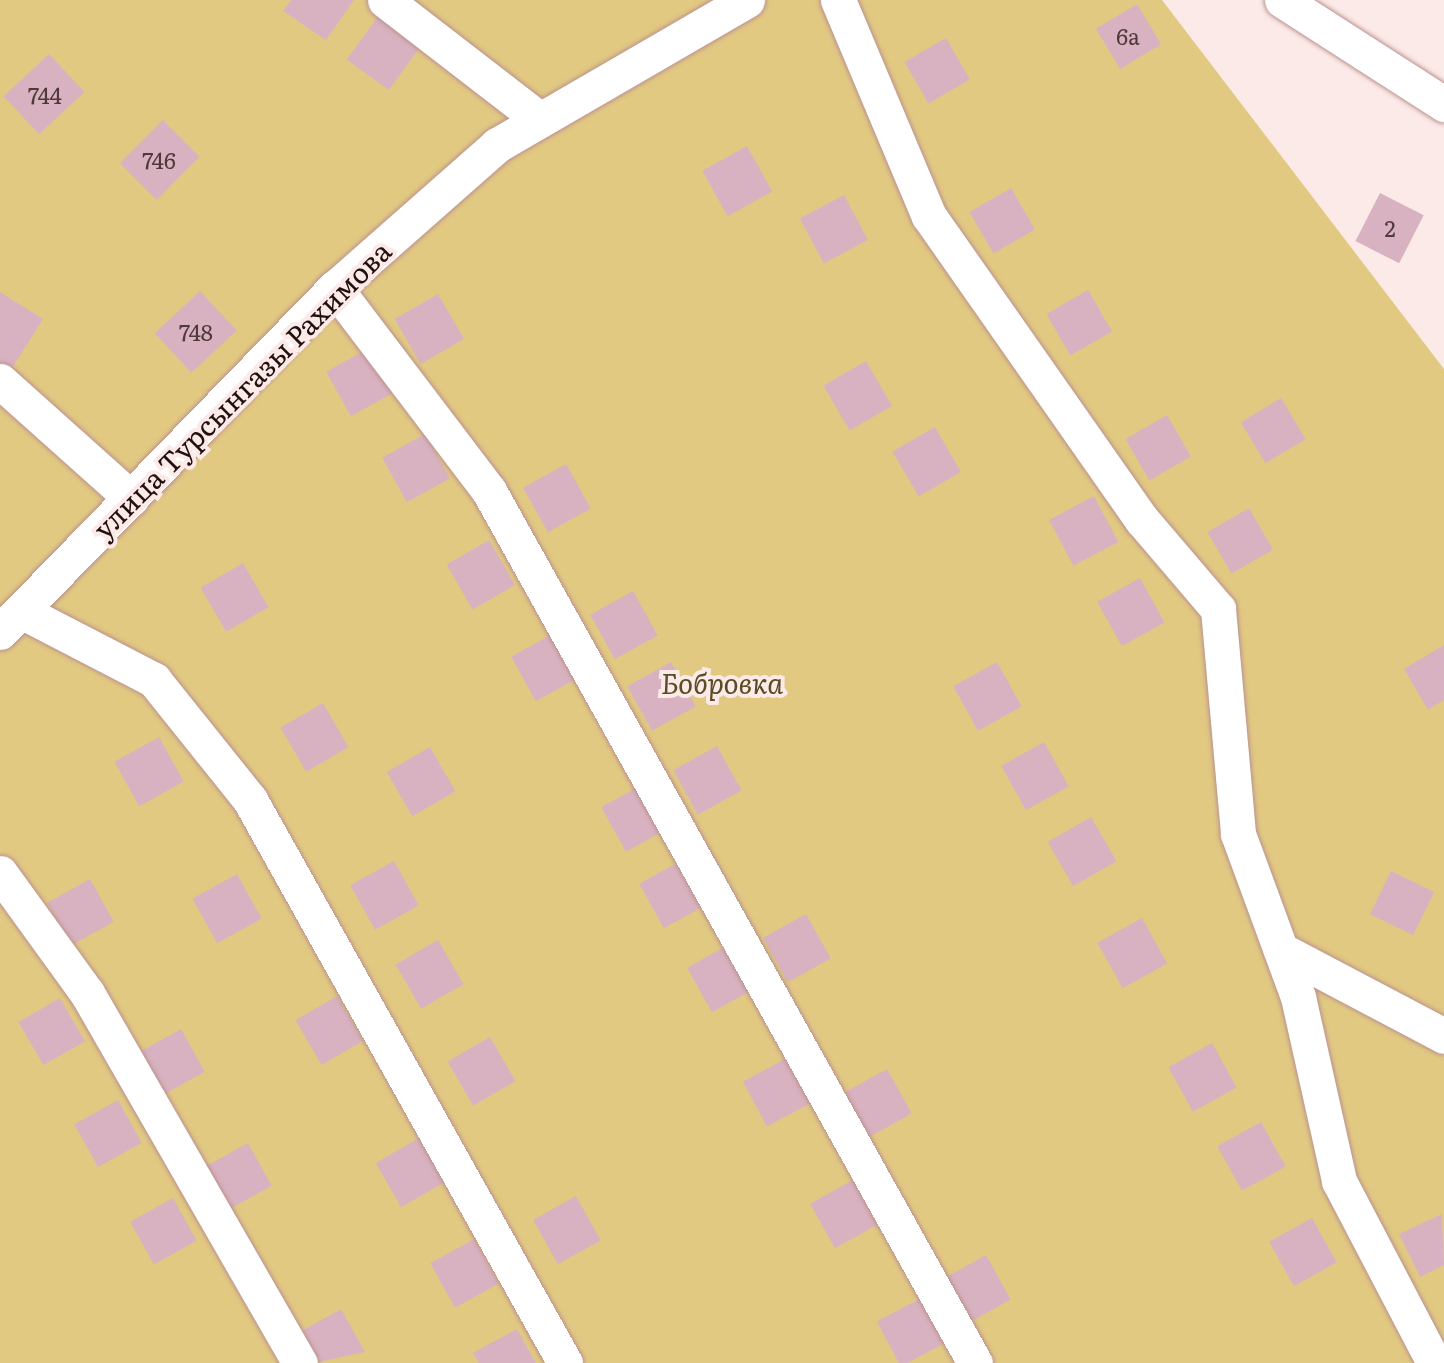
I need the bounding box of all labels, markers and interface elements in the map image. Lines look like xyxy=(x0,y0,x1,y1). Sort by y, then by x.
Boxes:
house number: 6а xyxy=(1116,23,1140,49)
house number: 744 xyxy=(28,82,62,108)
house number: 746 xyxy=(142,147,176,173)
house number: 2 xyxy=(1384,215,1396,241)
street label: улица Турсынгазы Рахимова xyxy=(85,233,397,545)
house number: 748 xyxy=(179,319,213,345)
park label: Бобровка xyxy=(661,665,783,699)

